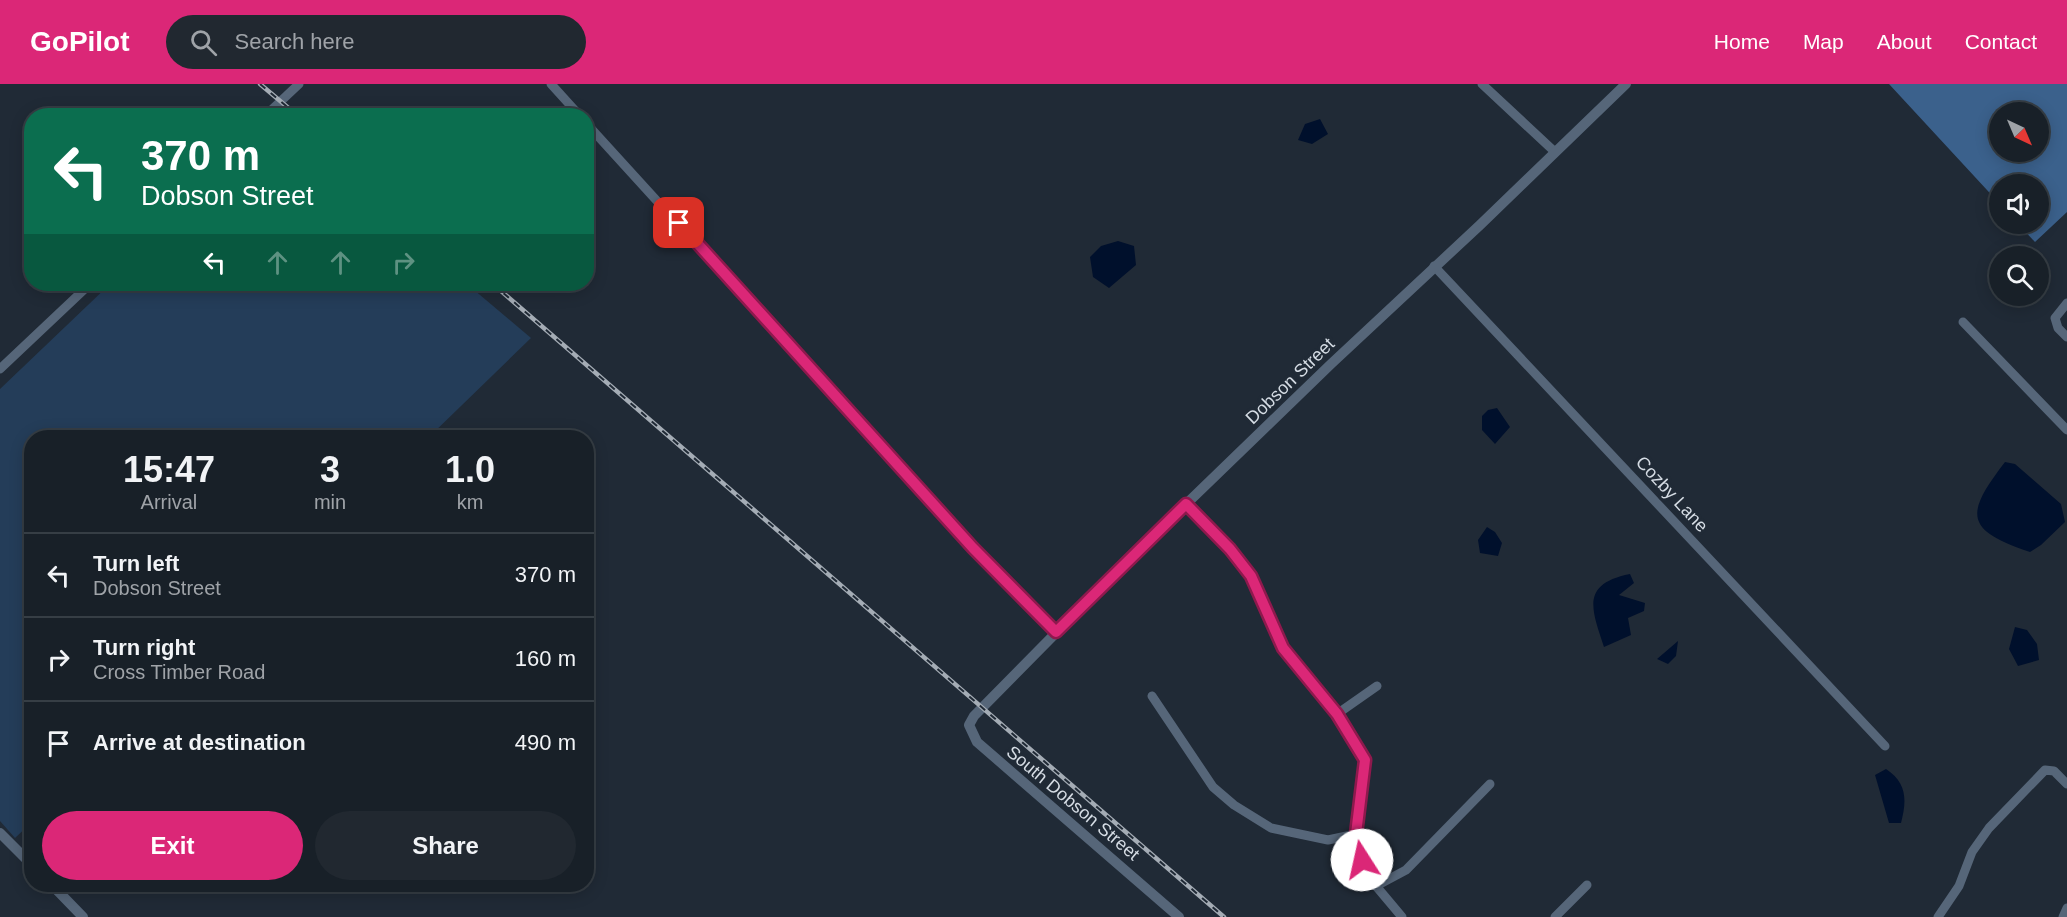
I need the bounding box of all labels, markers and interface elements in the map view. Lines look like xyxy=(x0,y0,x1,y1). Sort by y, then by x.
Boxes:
search box xyxy=(166,15,586,69)
text: GoPilot xyxy=(30,26,130,57)
icon: search xyxy=(187,26,220,59)
text: Search here xyxy=(235,29,354,54)
text: Home xyxy=(1714,30,1770,53)
text: Map xyxy=(1803,30,1844,53)
text: About xyxy=(1877,30,1932,53)
text: Contact xyxy=(1965,30,2037,53)
north arrow xyxy=(1989,102,2049,162)
map controls xyxy=(1989,102,2049,306)
icon: left xyxy=(42,132,120,210)
text: 370 m xyxy=(141,132,260,179)
button: sound xyxy=(1989,174,2049,234)
text: Dobson Street xyxy=(141,181,314,211)
pin xyxy=(653,197,704,248)
icon: arrive xyxy=(662,206,695,239)
icon: left xyxy=(198,246,231,279)
icon: ahead xyxy=(261,246,294,279)
icon: ahead xyxy=(324,246,357,279)
icon: right xyxy=(387,246,420,279)
button: search xyxy=(1989,246,2049,306)
street label: Dobson Street xyxy=(1242,334,1338,428)
text: 15:47 xyxy=(123,449,215,490)
text: 3 xyxy=(320,449,340,490)
text: 1.0 xyxy=(445,449,495,490)
street label: Cozby Lane xyxy=(1632,452,1712,536)
text: Arrival xyxy=(141,491,197,513)
text: min xyxy=(314,491,346,513)
text: km xyxy=(457,491,483,513)
text: Turn left xyxy=(93,551,179,576)
icon: left xyxy=(42,559,75,592)
text: 370 m xyxy=(515,562,576,587)
text: Dobson Street xyxy=(93,577,221,599)
text: Turn right xyxy=(93,635,195,660)
icon: right xyxy=(42,643,75,676)
text: 160 m xyxy=(515,646,576,671)
text: Cross Timber Road xyxy=(93,661,265,683)
icon: arrive xyxy=(42,727,75,760)
text: Arrive at destination xyxy=(93,730,306,755)
text: 490 m xyxy=(515,730,576,755)
street label: South Dobson Street xyxy=(1003,742,1143,864)
button: Exit xyxy=(42,811,303,880)
button: Share xyxy=(315,811,576,880)
position arrow xyxy=(1330,828,1394,892)

